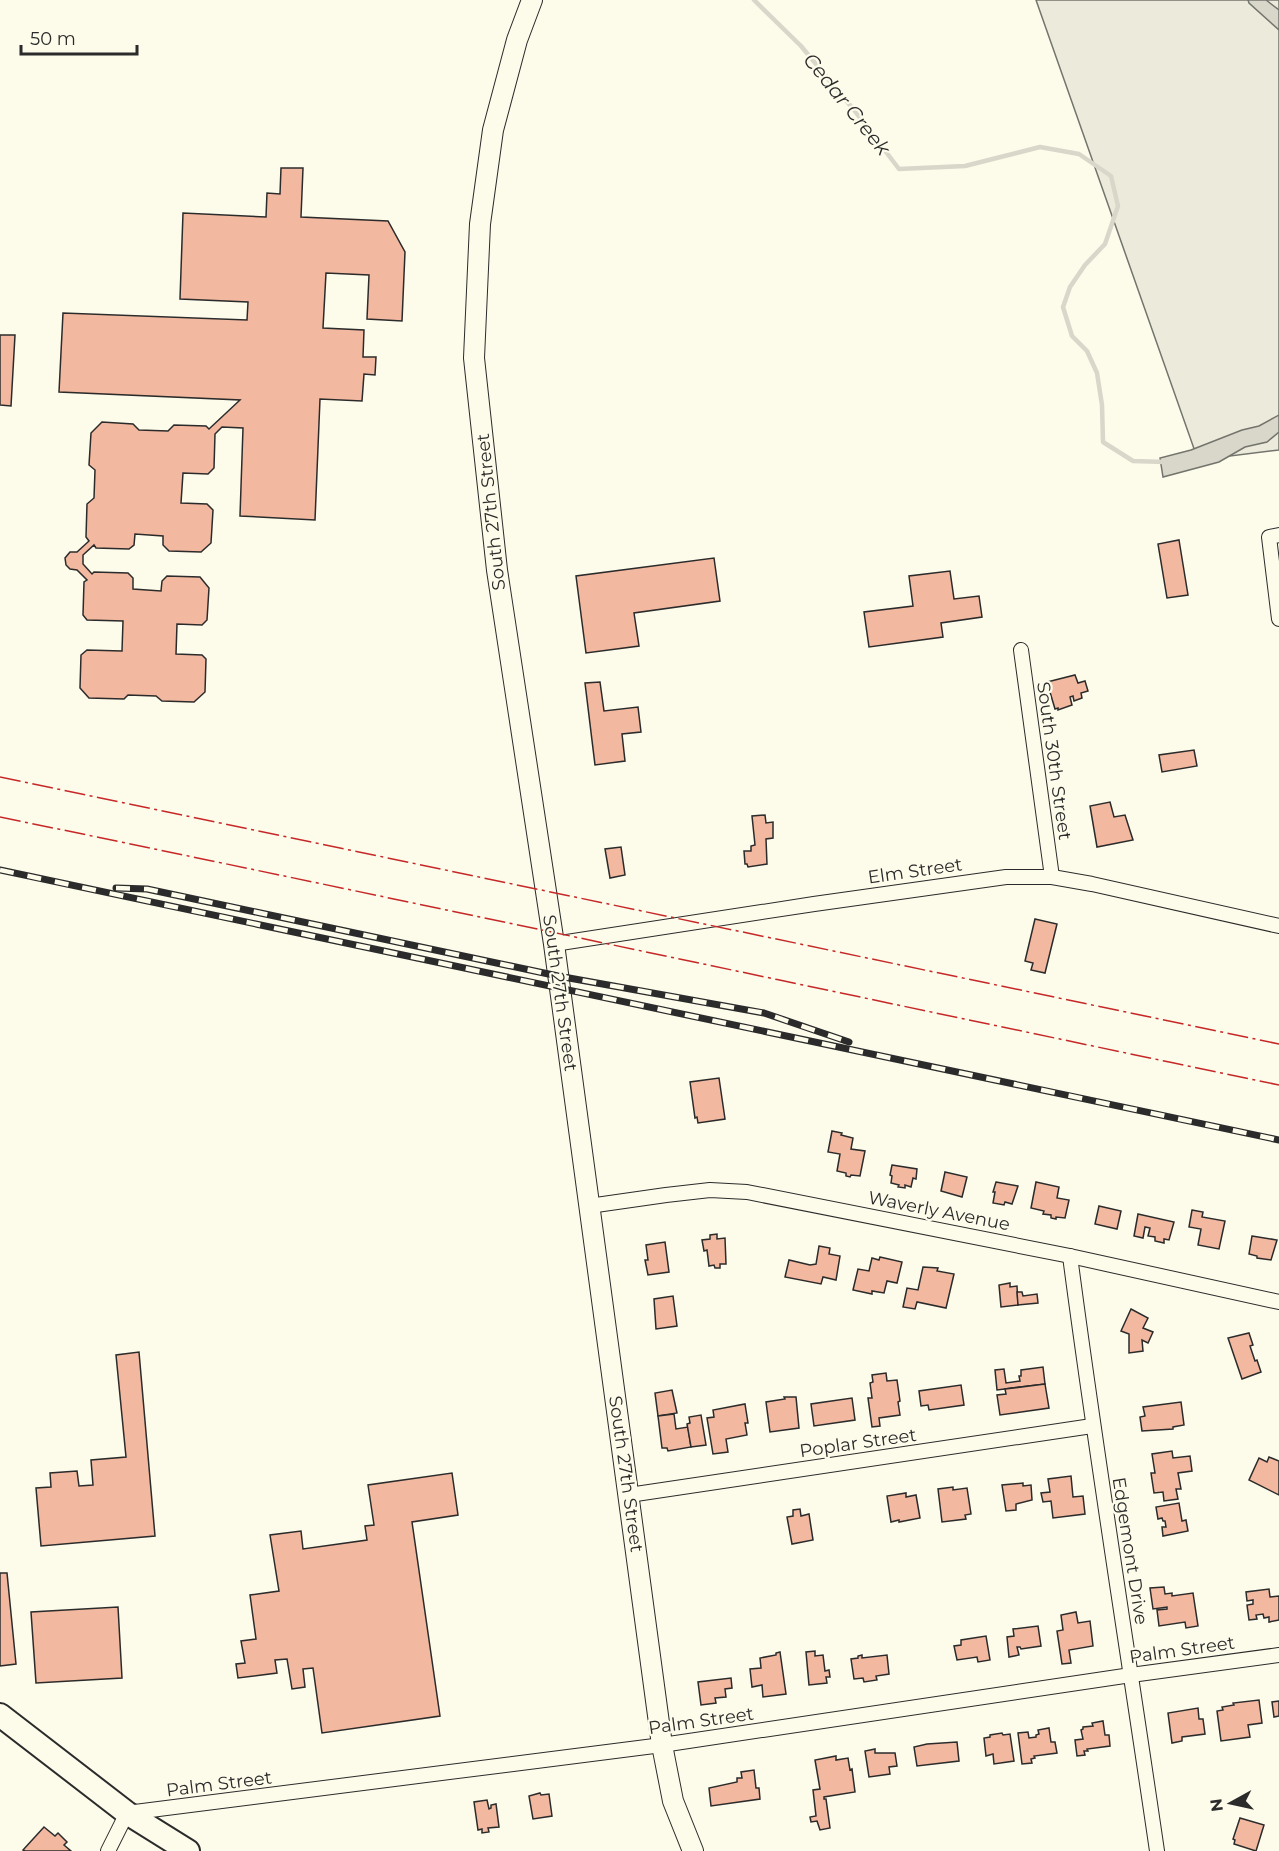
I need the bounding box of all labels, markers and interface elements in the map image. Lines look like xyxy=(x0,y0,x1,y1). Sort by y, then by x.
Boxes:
scale bar xyxy=(21,18,136,56)
text: 50 m xyxy=(30,28,76,50)
water label: Cedar Creek xyxy=(798,48,896,161)
street label: South 27th Street xyxy=(472,432,510,592)
street label: South 30th Street xyxy=(1032,680,1076,842)
street label: Elm Street xyxy=(866,853,964,889)
street label: South 27th Street xyxy=(538,913,582,1073)
street label: Waverly Avenue xyxy=(866,1186,1012,1236)
street label: South 27th Street xyxy=(604,1394,648,1554)
street label: Poplar Street xyxy=(798,1424,918,1462)
street label: Edgemont Drive xyxy=(1107,1476,1153,1626)
street label: Palm Street xyxy=(1128,1632,1236,1668)
street label: Palm Street xyxy=(647,1703,755,1739)
street label: Palm Street xyxy=(165,1767,273,1801)
north arrow xyxy=(1201,1773,1261,1833)
text: N xyxy=(1206,1797,1227,1813)

